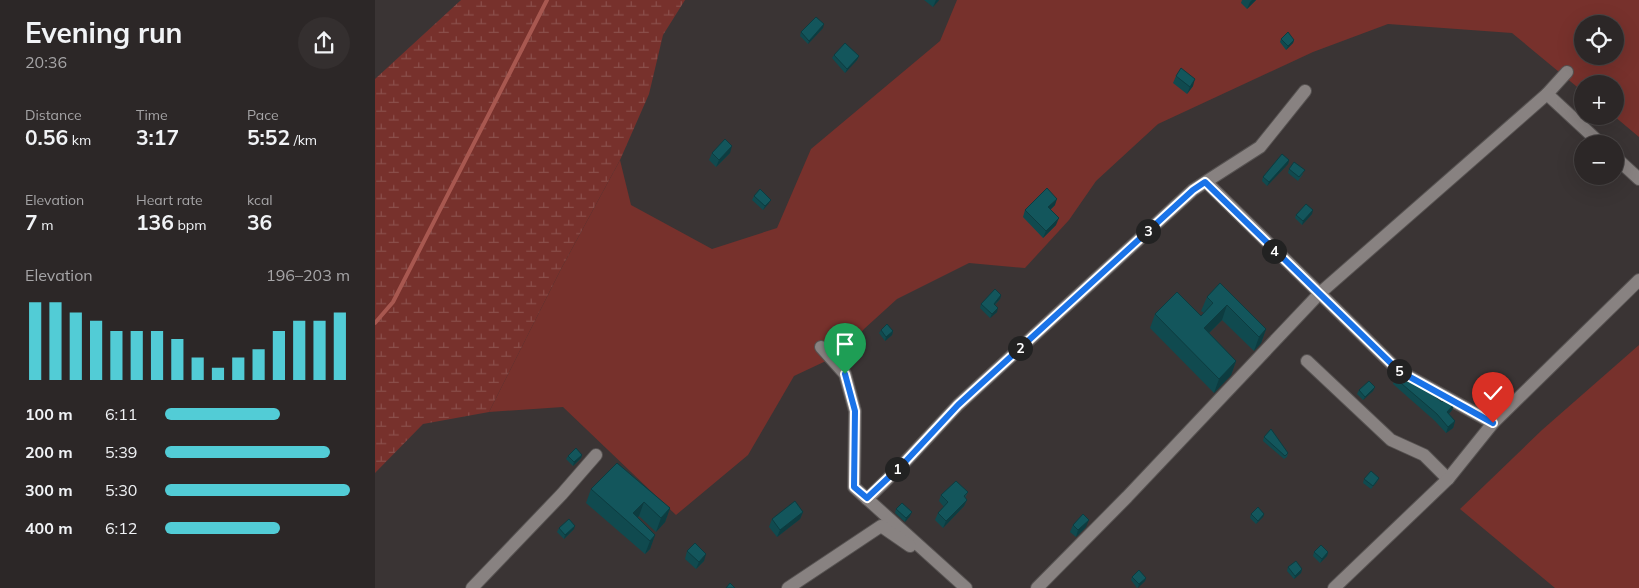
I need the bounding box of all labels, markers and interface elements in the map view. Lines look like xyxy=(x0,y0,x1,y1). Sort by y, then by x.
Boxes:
text: Evening run xyxy=(25,15,182,50)
map controls xyxy=(1574,15,1624,185)
button: locate xyxy=(1574,15,1624,65)
button: share xyxy=(298,17,350,69)
text: 20:36 xyxy=(25,52,67,72)
button: + xyxy=(1574,75,1624,125)
text: Distance xyxy=(25,106,82,124)
text: Time xyxy=(136,106,168,124)
text: Pace xyxy=(247,106,279,124)
text: 0.56 xyxy=(25,124,68,150)
text: 3:17 xyxy=(136,124,179,150)
text: 5:52 xyxy=(247,124,290,150)
text: km xyxy=(68,131,91,149)
text: /km xyxy=(290,131,317,149)
button: − xyxy=(1574,135,1624,185)
text: Elevation xyxy=(25,191,84,209)
text: Heart rate xyxy=(136,191,203,209)
text: kcal xyxy=(247,191,273,209)
text: 7 xyxy=(25,209,38,235)
text: 136 xyxy=(136,209,174,235)
text: 36 xyxy=(247,209,272,235)
text: m xyxy=(38,216,54,234)
text: bpm xyxy=(174,216,207,234)
pin: 3 xyxy=(1135,218,1161,244)
text: 3 xyxy=(1144,222,1153,240)
pin: 4 xyxy=(1261,238,1287,264)
text: 4 xyxy=(1270,242,1279,260)
text: Elevation xyxy=(25,265,93,285)
text: 196–203 m xyxy=(266,265,350,285)
pin xyxy=(824,323,866,374)
icon: arrive xyxy=(831,330,859,358)
pin: 2 xyxy=(1007,336,1033,360)
text: 2 xyxy=(1016,339,1025,357)
pin: 5 xyxy=(1387,358,1411,384)
text: 5 xyxy=(1395,362,1404,380)
pin xyxy=(1472,372,1514,423)
icon: check xyxy=(1479,379,1507,407)
text: 100 m xyxy=(25,404,73,424)
text: 6:11 xyxy=(105,404,137,424)
text: 200 m xyxy=(25,442,73,462)
text: 5:39 xyxy=(105,442,137,462)
pin: 1 xyxy=(885,456,909,482)
text: 1 xyxy=(893,460,902,478)
text: 300 m xyxy=(25,480,73,500)
text: 5:30 xyxy=(105,480,137,500)
text: 400 m xyxy=(25,518,73,538)
text: 6:12 xyxy=(105,518,137,538)

